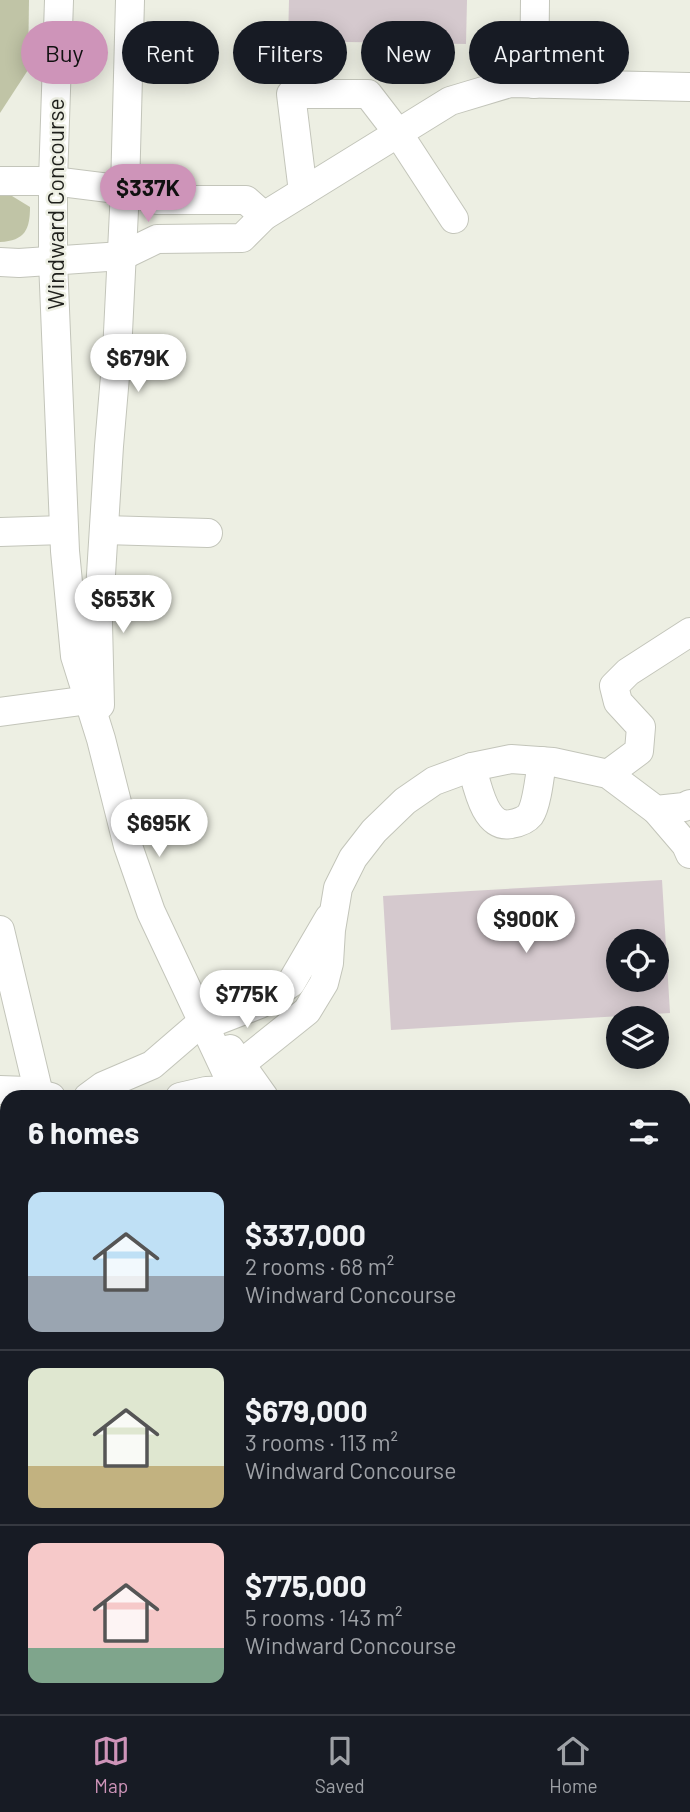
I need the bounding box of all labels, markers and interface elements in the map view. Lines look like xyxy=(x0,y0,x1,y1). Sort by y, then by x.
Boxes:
chip: Buy xyxy=(21,21,108,84)
chip: Rent xyxy=(122,21,219,84)
chip: Filters xyxy=(233,21,347,84)
chip: New xyxy=(361,21,455,84)
chip: Apartment xyxy=(469,21,629,84)
street label: Windward Concourse xyxy=(41,98,69,310)
pin: $337K xyxy=(99,164,197,224)
text: $337K xyxy=(116,173,180,201)
pin: $679K xyxy=(89,334,187,394)
text: $679K xyxy=(106,343,170,371)
pin: $653K xyxy=(74,576,172,635)
text: $653K xyxy=(91,584,155,612)
pin: $695K xyxy=(110,800,208,859)
text: $695K xyxy=(127,808,191,836)
pin: $900K xyxy=(477,895,575,955)
text: $900K xyxy=(493,904,559,932)
map controls xyxy=(606,929,669,1069)
button: locate xyxy=(606,929,669,992)
pin: $775K xyxy=(198,970,296,1030)
text: $775K xyxy=(216,979,278,1007)
button: layers xyxy=(606,1006,669,1069)
icon: filters xyxy=(625,1113,663,1151)
text: 6 homes xyxy=(28,1114,139,1150)
text: $337,000 xyxy=(245,1216,366,1252)
icon: home xyxy=(84,1220,168,1304)
text: 2 rooms · 68 m² xyxy=(245,1252,394,1280)
text: Windward Concourse xyxy=(245,1280,456,1308)
text: $679,000 xyxy=(245,1392,368,1428)
icon: home xyxy=(84,1396,168,1480)
text: 3 rooms · 113 m² xyxy=(245,1428,398,1456)
text: Windward Concourse xyxy=(245,1456,456,1484)
text: $775,000 xyxy=(245,1567,367,1603)
icon: home xyxy=(84,1571,168,1655)
text: 5 rooms · 143 m² xyxy=(245,1603,403,1631)
text: Windward Concourse xyxy=(245,1631,456,1659)
tab: Map xyxy=(92,1732,130,1797)
tab: Saved xyxy=(315,1732,365,1797)
tab: Home xyxy=(549,1732,598,1797)

